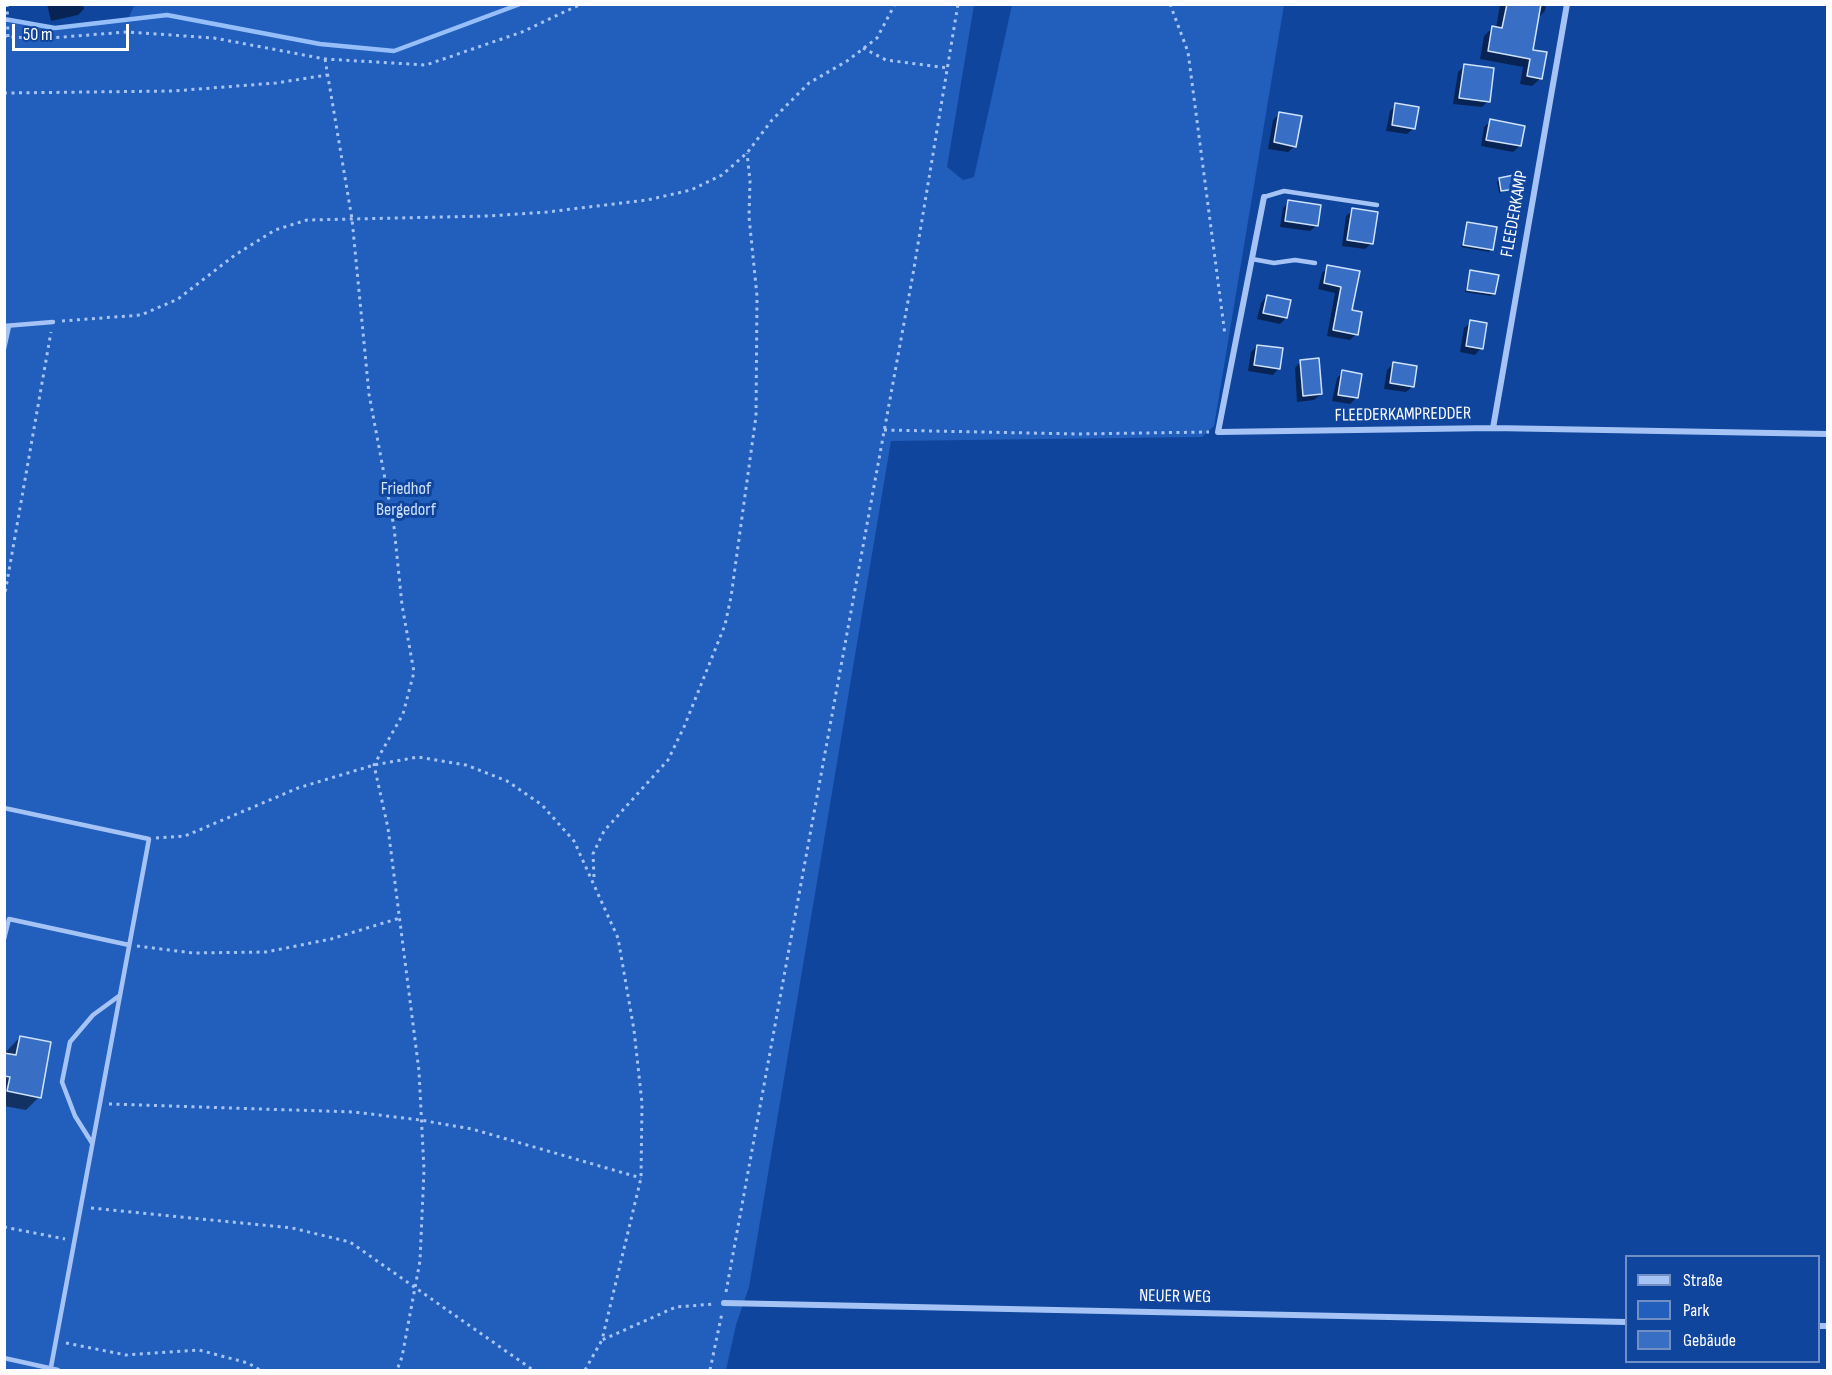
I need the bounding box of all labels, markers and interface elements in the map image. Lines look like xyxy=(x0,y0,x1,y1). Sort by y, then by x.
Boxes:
scale bar xyxy=(15,12,132,50)
text: 50 m xyxy=(23,24,53,45)
street label: FLEEDERKAMP xyxy=(1497,169,1533,259)
street label: FLEEDERKAMPREDDER xyxy=(1335,403,1471,427)
park label: Friedhof Bergedorf xyxy=(376,478,436,520)
legend xyxy=(1625,1255,1820,1363)
text: Straße xyxy=(1683,1270,1723,1291)
street label: NEUER WEG xyxy=(1139,1286,1211,1308)
text: Park xyxy=(1683,1300,1709,1321)
text: Gebäude xyxy=(1683,1330,1736,1351)

